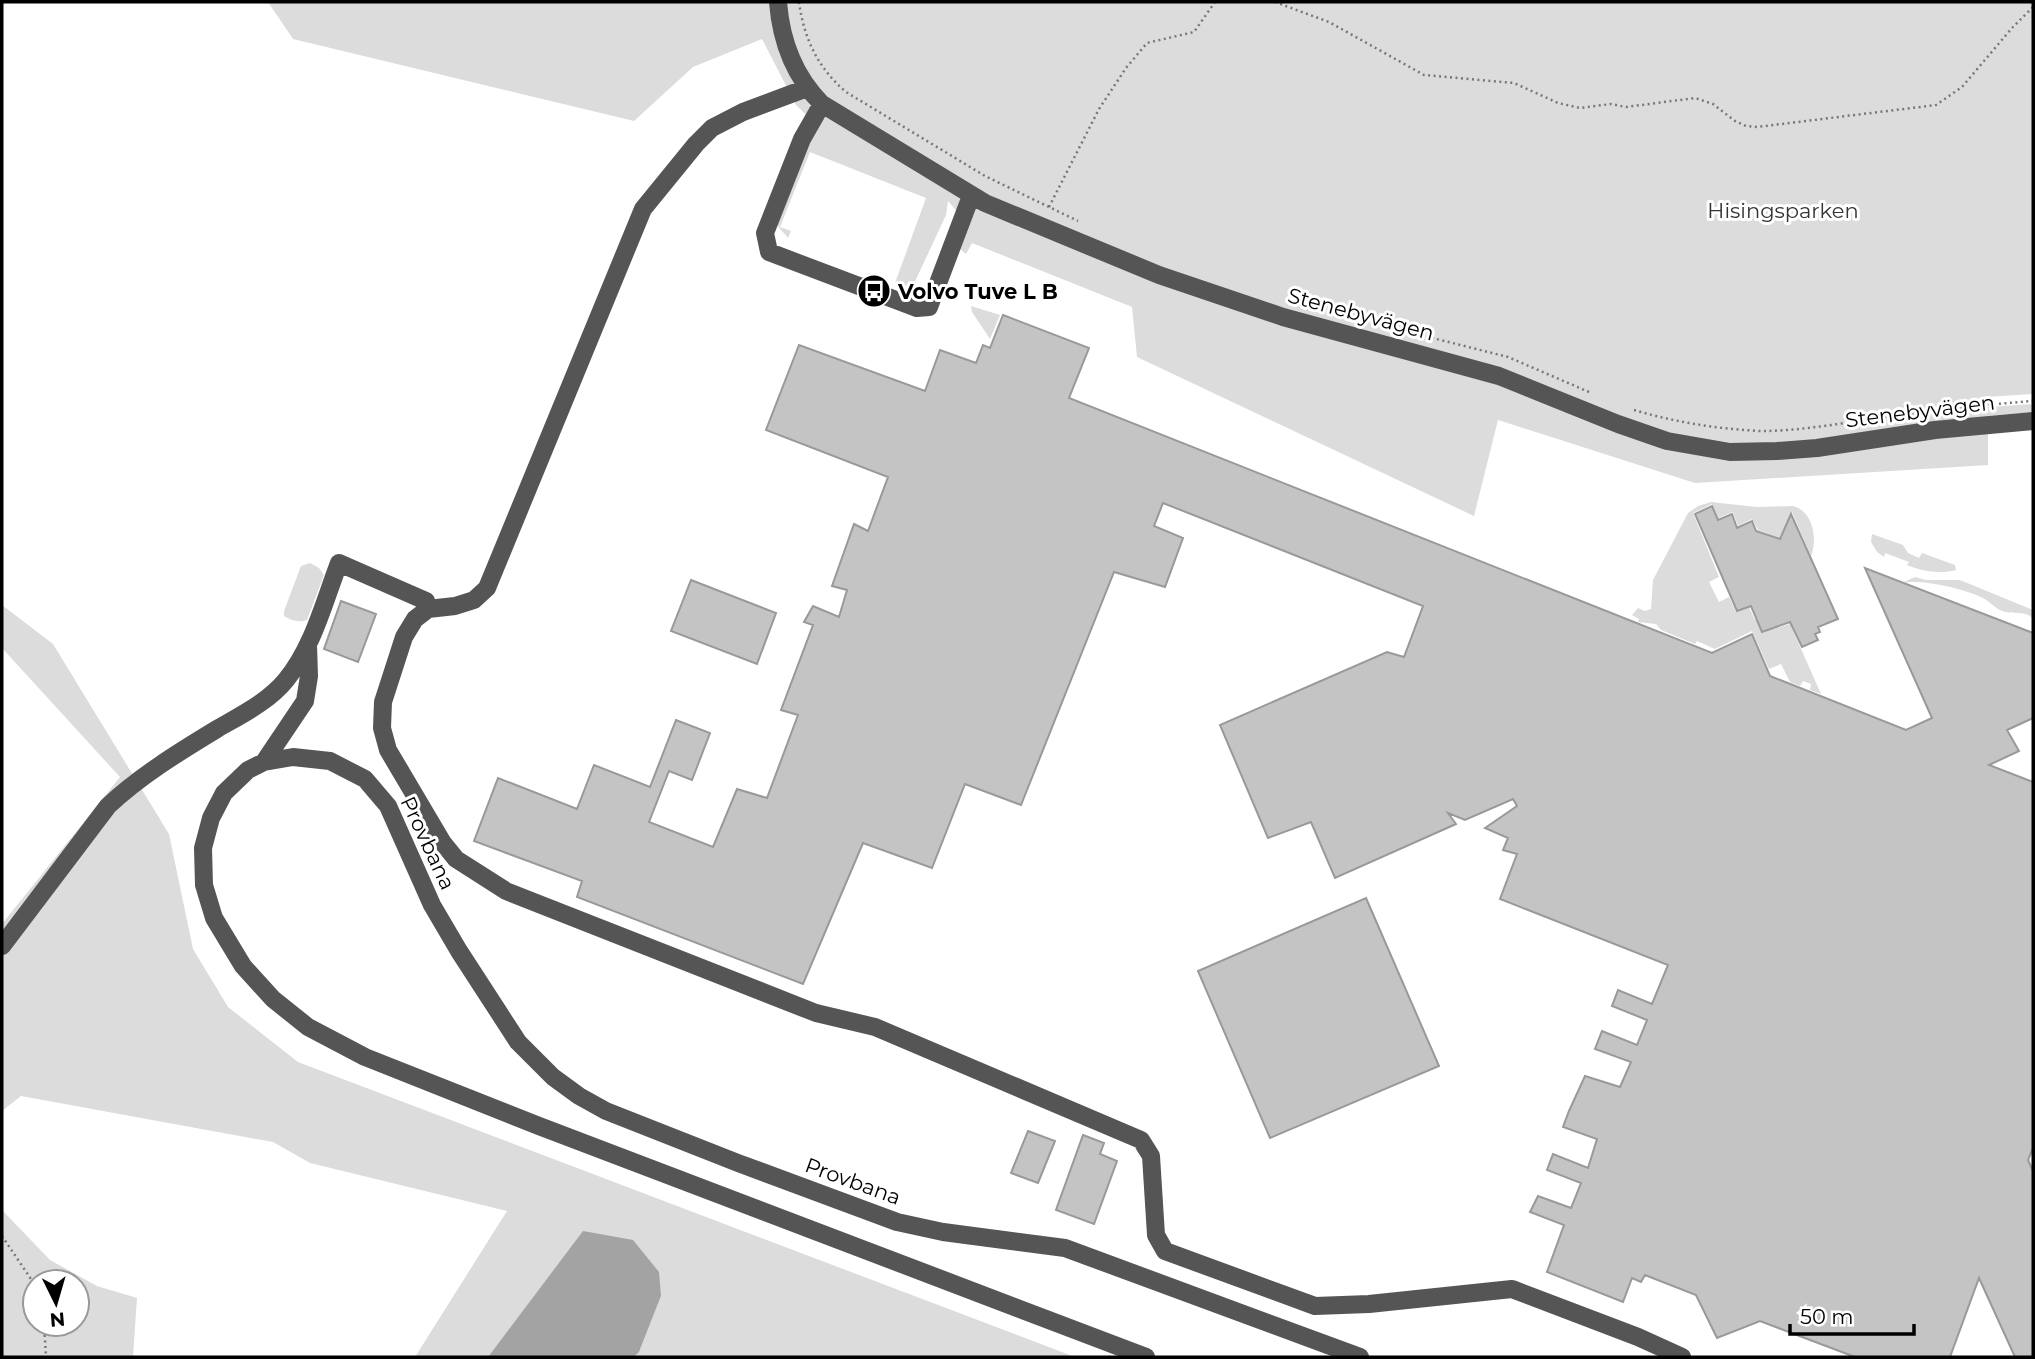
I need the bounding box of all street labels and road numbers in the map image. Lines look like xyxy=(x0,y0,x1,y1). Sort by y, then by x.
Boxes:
street label: Stenebyvägen xyxy=(1285,282,1437,346)
street label: Stenebyvägen xyxy=(1844,389,1996,433)
street label: Provbana xyxy=(396,792,460,894)
street label: Provbana xyxy=(802,1152,904,1210)

